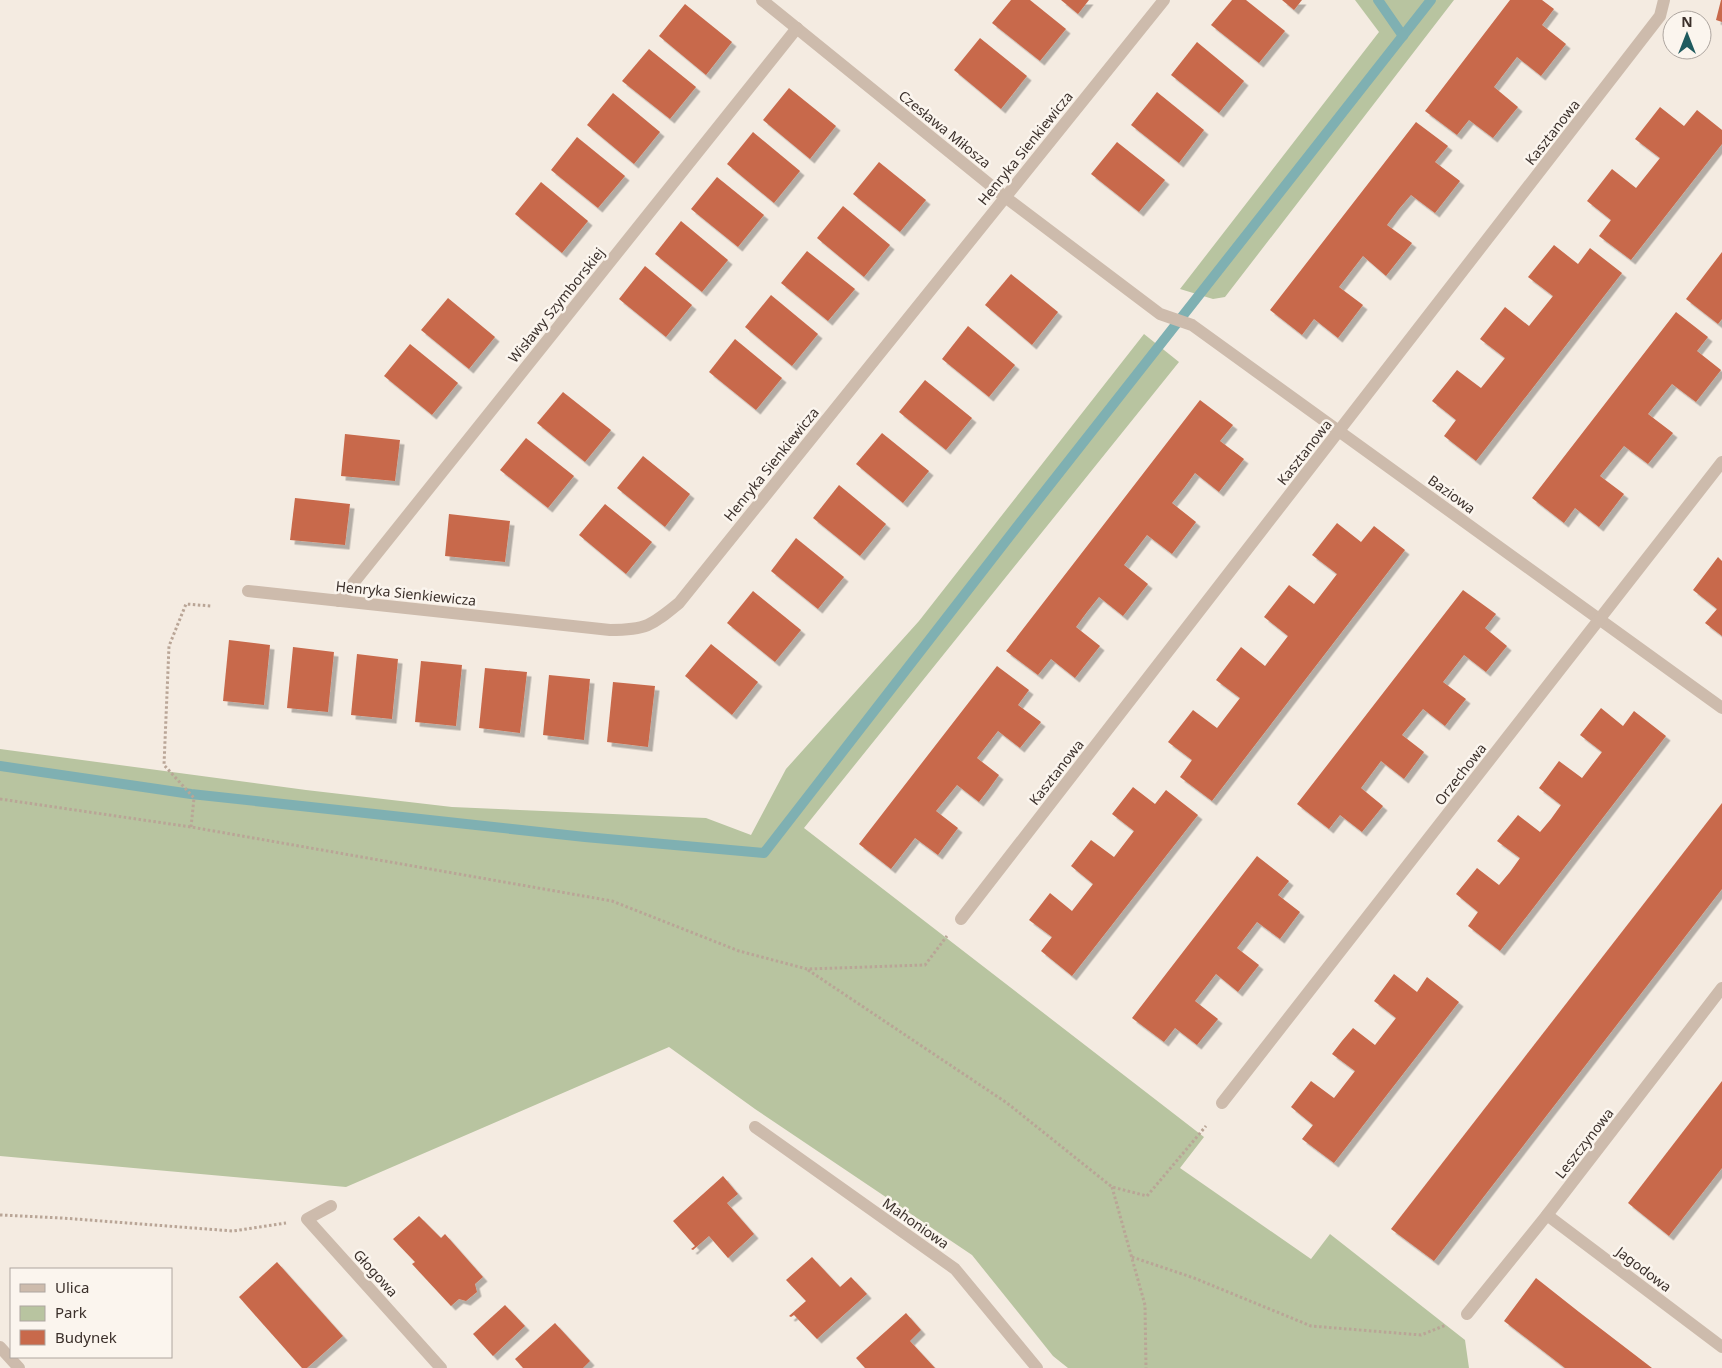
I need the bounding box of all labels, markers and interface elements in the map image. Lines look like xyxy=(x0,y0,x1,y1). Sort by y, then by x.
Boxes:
north arrow xyxy=(1662,10,1712,60)
text: N xyxy=(1681,12,1693,31)
street label: Czesława Miłosza xyxy=(895,86,995,172)
street label: Henryka Sienkiewicza xyxy=(973,87,1077,209)
street label: Kasztanowa xyxy=(1520,95,1584,169)
street label: Wisławy Szymborskiej xyxy=(504,243,608,367)
street label: Henryka Sienkiewicza xyxy=(719,403,823,525)
street label: Kasztanowa xyxy=(1272,415,1336,489)
street label: Baziowa xyxy=(1424,470,1480,518)
street label: Henryka Sienkiewicza xyxy=(335,576,477,610)
street label: Kasztanowa xyxy=(1024,735,1088,809)
street label: Orzechowa xyxy=(1430,739,1490,809)
street label: Leszczynowa xyxy=(1550,1104,1618,1182)
street label: Mahoniowa xyxy=(879,1193,953,1253)
street label: Jagodowa xyxy=(1611,1241,1675,1296)
street label: Głogowa xyxy=(350,1245,402,1301)
legend xyxy=(10,1268,172,1358)
text: Ulica xyxy=(55,1277,89,1297)
text: Park xyxy=(55,1302,87,1322)
text: Budynek xyxy=(55,1327,117,1347)

